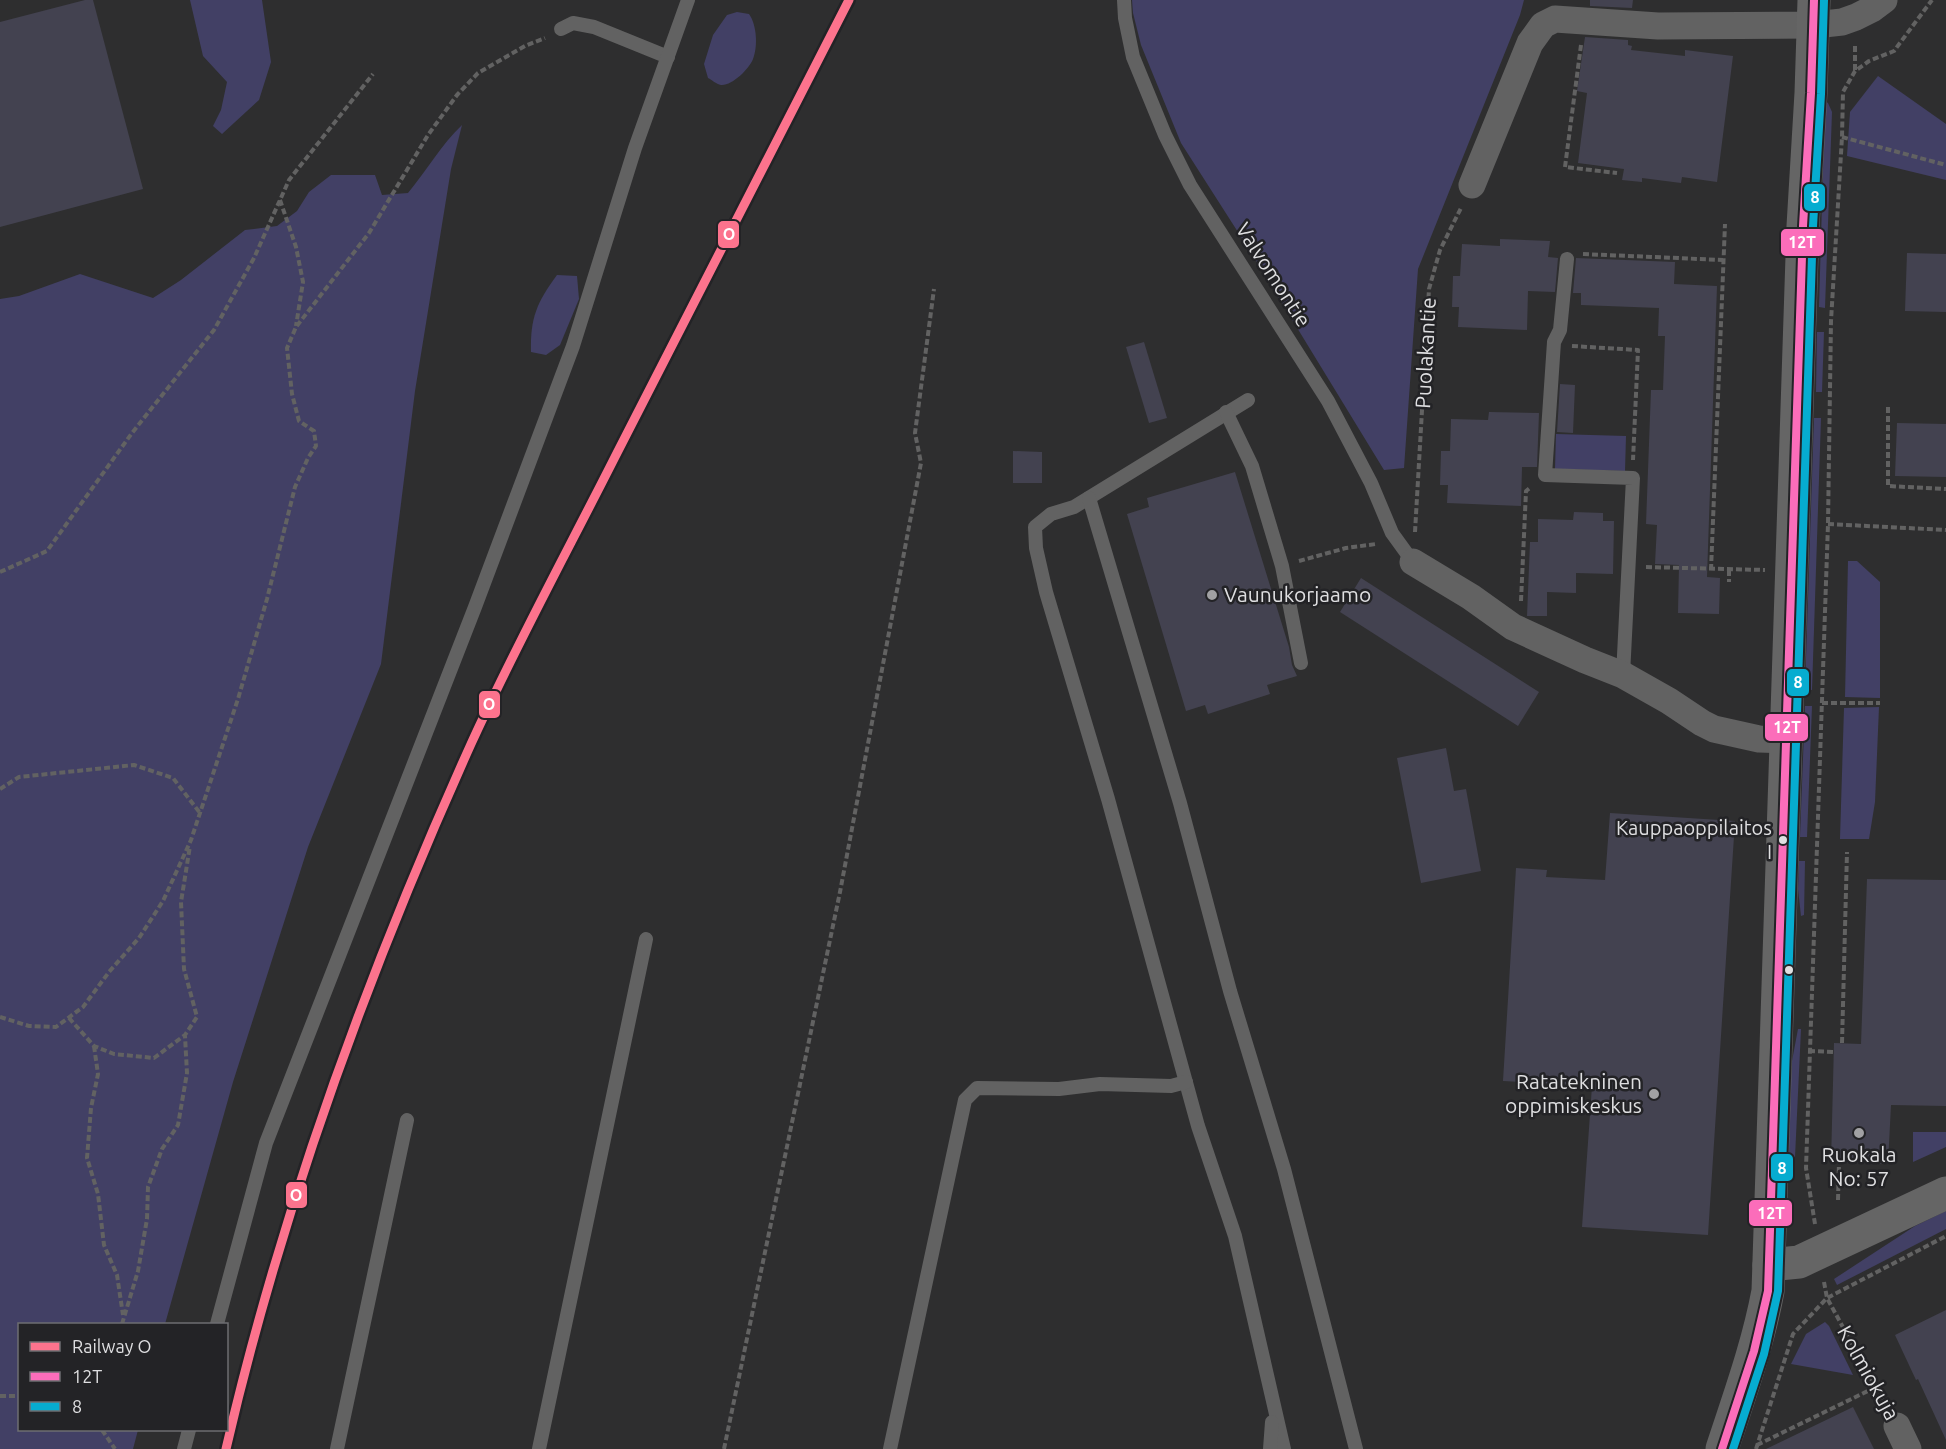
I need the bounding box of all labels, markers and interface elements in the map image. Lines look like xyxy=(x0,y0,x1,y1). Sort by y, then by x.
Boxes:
line badge: 8 xyxy=(1803,183,1826,212)
text: 8 xyxy=(1810,188,1820,206)
street label: Valvomontie xyxy=(1231,218,1316,331)
line badge: O xyxy=(717,220,740,249)
text: O xyxy=(723,225,735,243)
line badge: 12T xyxy=(1780,228,1825,257)
text: 12T xyxy=(1788,233,1816,251)
street label: Puolakantie xyxy=(1410,297,1440,409)
place label: Vaunukorjaamo xyxy=(1224,582,1371,606)
marker: Vaunukorjaamo xyxy=(1205,588,1219,602)
line badge: 8 xyxy=(1786,668,1810,697)
text: 8 xyxy=(1793,673,1803,691)
line badge: O xyxy=(478,690,501,719)
text: O xyxy=(483,695,495,713)
line badge: 12T xyxy=(1764,713,1809,742)
text: 12T xyxy=(1773,718,1801,736)
place label: Kauppaoppilaitos I xyxy=(1616,816,1772,863)
marker: Kauppaoppilaitos I xyxy=(1777,834,1789,846)
unlabelled marker xyxy=(1783,964,1795,976)
place label: Ratatekninen oppimiskeskus xyxy=(1505,1069,1642,1117)
marker: Ratatekninen oppimiskeskus xyxy=(1647,1087,1661,1101)
marker: Ruokala No: 57 xyxy=(1852,1126,1866,1140)
place label: Ruokala No: 57 xyxy=(1821,1142,1897,1190)
line badge: 8 xyxy=(1770,1153,1794,1182)
text: 8 xyxy=(1777,1159,1787,1177)
line badge: O xyxy=(285,1181,308,1209)
text: O xyxy=(290,1186,302,1204)
line badge: 12T xyxy=(1748,1199,1793,1227)
text: 12T xyxy=(1757,1204,1785,1222)
street label: Kolmiokuja xyxy=(1833,1321,1905,1424)
legend xyxy=(18,1323,228,1431)
text: Railway O xyxy=(72,1336,151,1356)
text: 12T xyxy=(72,1366,102,1386)
text: 8 xyxy=(72,1396,82,1416)

